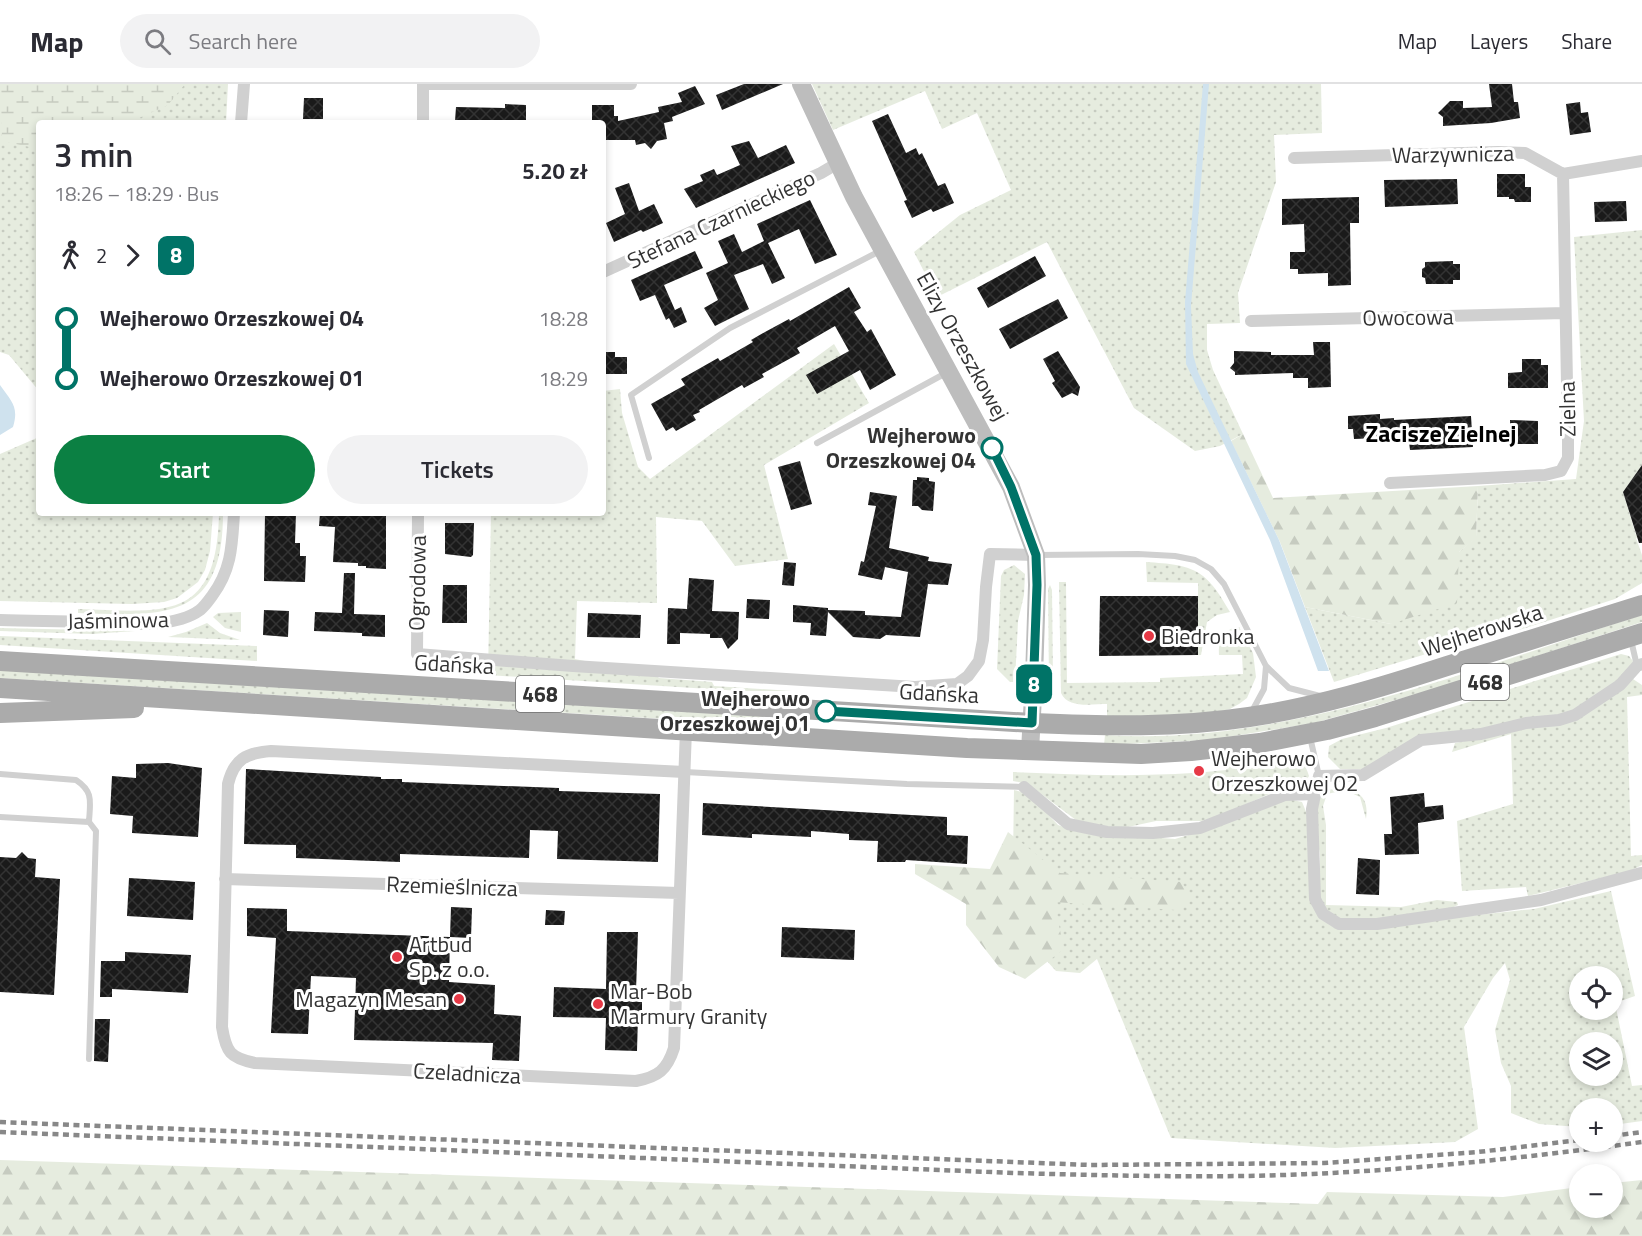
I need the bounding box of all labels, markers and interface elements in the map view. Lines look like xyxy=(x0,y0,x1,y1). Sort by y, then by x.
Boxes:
search box xyxy=(120,14,540,68)
text: Map xyxy=(30,20,84,63)
text: Search here xyxy=(189,24,298,58)
icon: search xyxy=(141,25,174,58)
text: Map xyxy=(1398,25,1437,57)
text: Layers xyxy=(1470,25,1528,57)
text: Share xyxy=(1561,25,1612,57)
text: 3 min xyxy=(54,130,133,180)
street label: Warzywnicza xyxy=(1391,136,1515,172)
text: 5.20 zł xyxy=(522,154,588,188)
street label: Stefana Czarnieckiego xyxy=(621,161,821,277)
text: 18:26 – 18:29 · Bus xyxy=(54,178,219,209)
icon: walk xyxy=(54,239,87,272)
icon: forward xyxy=(116,239,149,272)
text: 8 xyxy=(170,239,182,271)
text: 2 xyxy=(96,240,107,271)
street label: Elizy Orzeszkowej xyxy=(908,265,1018,427)
street label: Owocowa xyxy=(1362,299,1454,335)
text: Wejherowo Orzeszkowej 04 xyxy=(100,301,364,335)
text: 18:28 xyxy=(539,303,588,334)
text: Wejherowo Orzeszkowej 01 xyxy=(100,361,364,395)
text: 18:29 xyxy=(539,363,588,394)
street label: Zielna xyxy=(1550,381,1584,437)
district label: Zacisze Zielnej xyxy=(1365,415,1517,451)
place label: Wejherowo Orzeszkowej 04 xyxy=(826,418,976,477)
button: Start xyxy=(54,435,315,504)
button: Tickets xyxy=(327,435,588,504)
marker: Wejherowo Orzeszkowej 04 xyxy=(981,437,1003,459)
street label: Ogrodowa xyxy=(399,535,435,631)
street label: Wejherowska xyxy=(1417,594,1547,666)
street label: Jaśminowa xyxy=(67,602,169,638)
place label: Biedronka xyxy=(1161,619,1254,653)
marker: Biedronka xyxy=(1142,629,1156,643)
street label: Gdańska xyxy=(413,645,495,683)
line badge: 8 xyxy=(1014,664,1054,704)
road number: 468 xyxy=(1461,664,1509,700)
text: 8 xyxy=(1028,668,1040,700)
street label: Gdańska xyxy=(898,674,980,712)
road number: 468 xyxy=(516,676,564,712)
place label: Wejherowo Orzeszkowej 01 xyxy=(660,681,810,740)
marker: Wejherowo Orzeszkowej 01 xyxy=(815,700,837,722)
place label: Wejherowo Orzeszkowej 02 xyxy=(1211,741,1358,800)
marker: Wejherowo Orzeszkowej 02 xyxy=(1192,764,1206,778)
street label: Rzemieślnicza xyxy=(386,867,518,905)
place label: Artbud Sp. z o.o. xyxy=(409,927,490,986)
marker: Artbud Sp. z o.o. xyxy=(390,950,404,964)
map controls xyxy=(1569,966,1623,1218)
button: locate xyxy=(1569,966,1623,1020)
place label: Mar-Bob Marmury Granity xyxy=(610,974,768,1033)
place label: Magazyn Mesan xyxy=(295,982,447,1016)
marker: Magazyn Mesan xyxy=(452,992,466,1006)
marker: Mar-Bob Marmury Granity xyxy=(591,997,605,1011)
button: layers xyxy=(1569,1032,1623,1086)
street label: Czeladnicza xyxy=(412,1053,522,1093)
button: + xyxy=(1569,1098,1623,1152)
button: − xyxy=(1569,1164,1623,1218)

